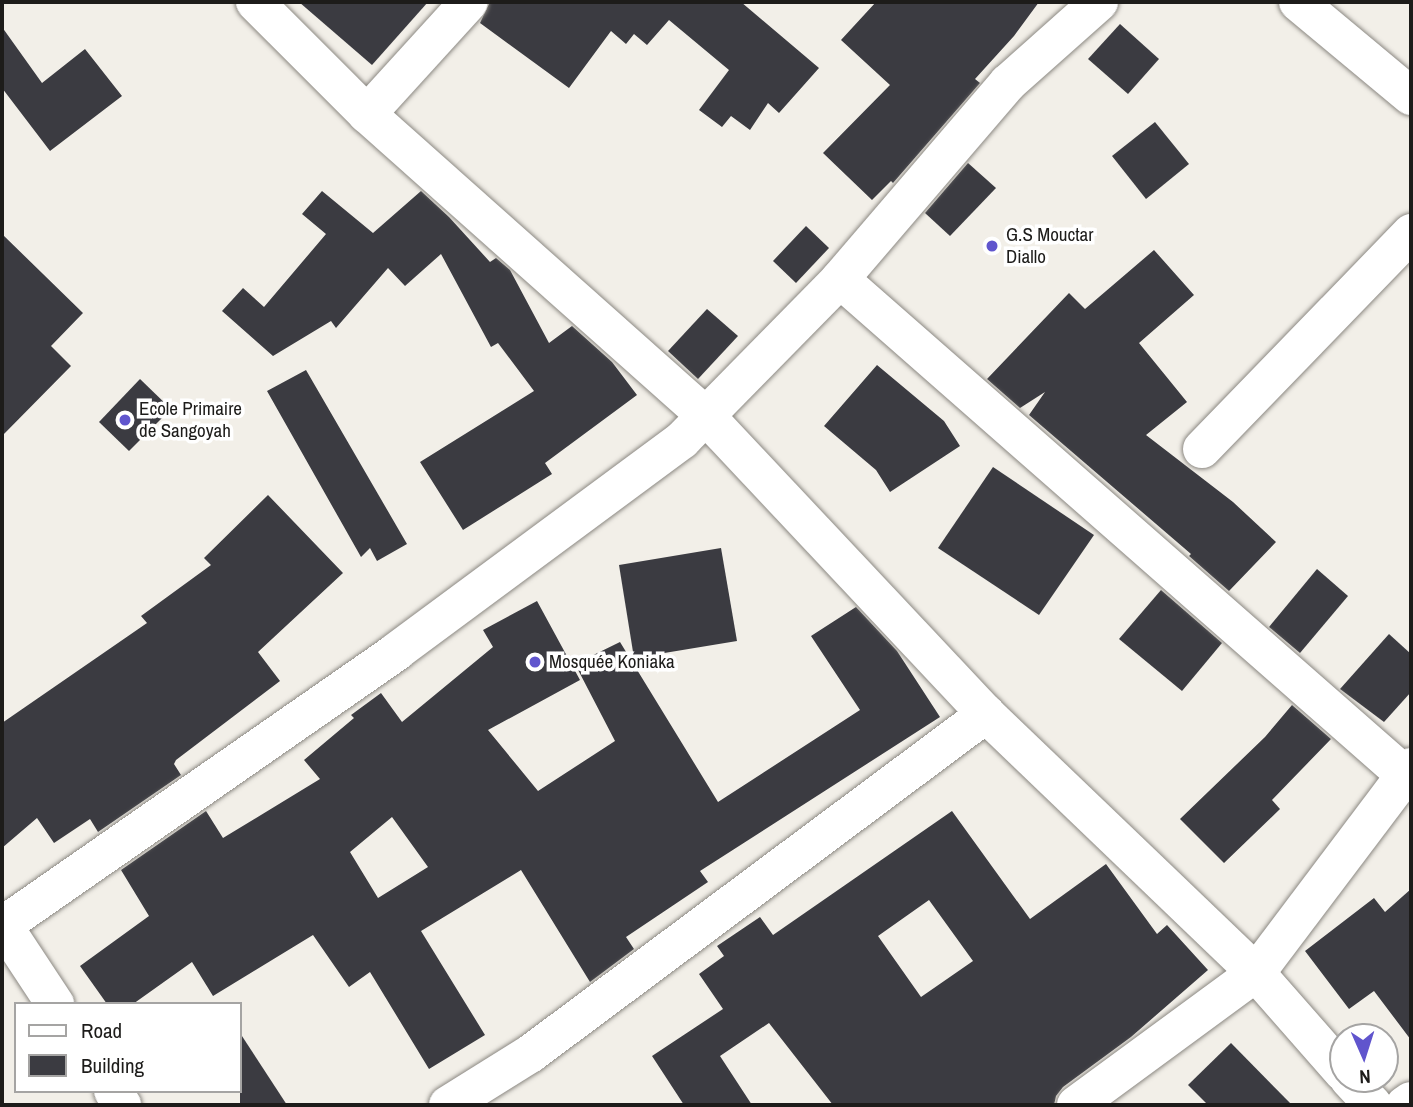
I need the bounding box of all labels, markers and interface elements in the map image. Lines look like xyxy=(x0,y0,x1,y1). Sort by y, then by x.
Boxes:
place label: G.S Mouctar Diallo xyxy=(1006,224,1093,268)
marker: G.S Mouctar Diallo xyxy=(984,238,1000,254)
place label: Ecole Primaire de Sangoyah xyxy=(139,398,242,442)
marker: Ecole Primaire de Sangoyah xyxy=(117,412,133,428)
place label: Mosquée Koniaka xyxy=(549,651,675,673)
marker: Mosquée Koniaka xyxy=(527,654,543,670)
legend xyxy=(14,1002,242,1093)
text: Road xyxy=(81,1016,122,1045)
north arrow xyxy=(1329,1023,1399,1093)
text: Building xyxy=(81,1051,144,1080)
text: N xyxy=(1359,1064,1371,1090)

